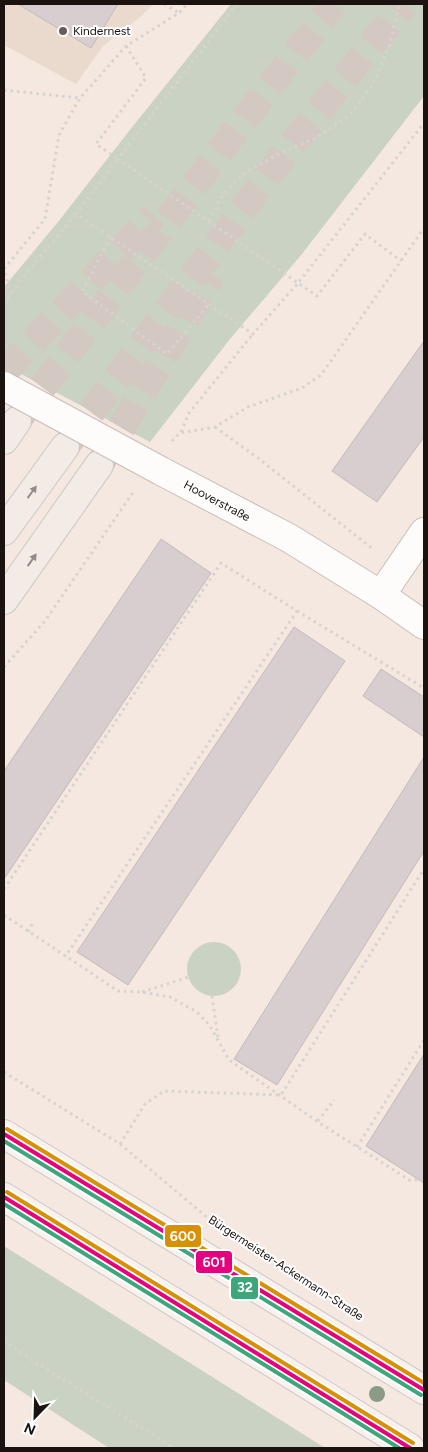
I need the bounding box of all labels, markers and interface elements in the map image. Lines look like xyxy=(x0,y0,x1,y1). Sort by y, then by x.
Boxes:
place label: Kindernest xyxy=(73,24,131,38)
marker: Kindernest xyxy=(57,25,69,37)
street label: Hooverstraße xyxy=(181,478,253,525)
one-way arrow xyxy=(27,486,38,499)
one-way arrow xyxy=(27,553,37,567)
street label: Bürgermeister-Ackermann-Straße xyxy=(206,1213,366,1324)
line badge: 600 xyxy=(164,1224,202,1248)
text: 600 xyxy=(170,1228,196,1245)
line badge: 601 xyxy=(195,1250,233,1274)
text: 601 xyxy=(202,1254,226,1271)
line badge: 32 xyxy=(230,1276,259,1300)
text: 32 xyxy=(237,1279,253,1296)
north arrow xyxy=(10,1392,60,1442)
text: N xyxy=(22,1419,38,1438)

